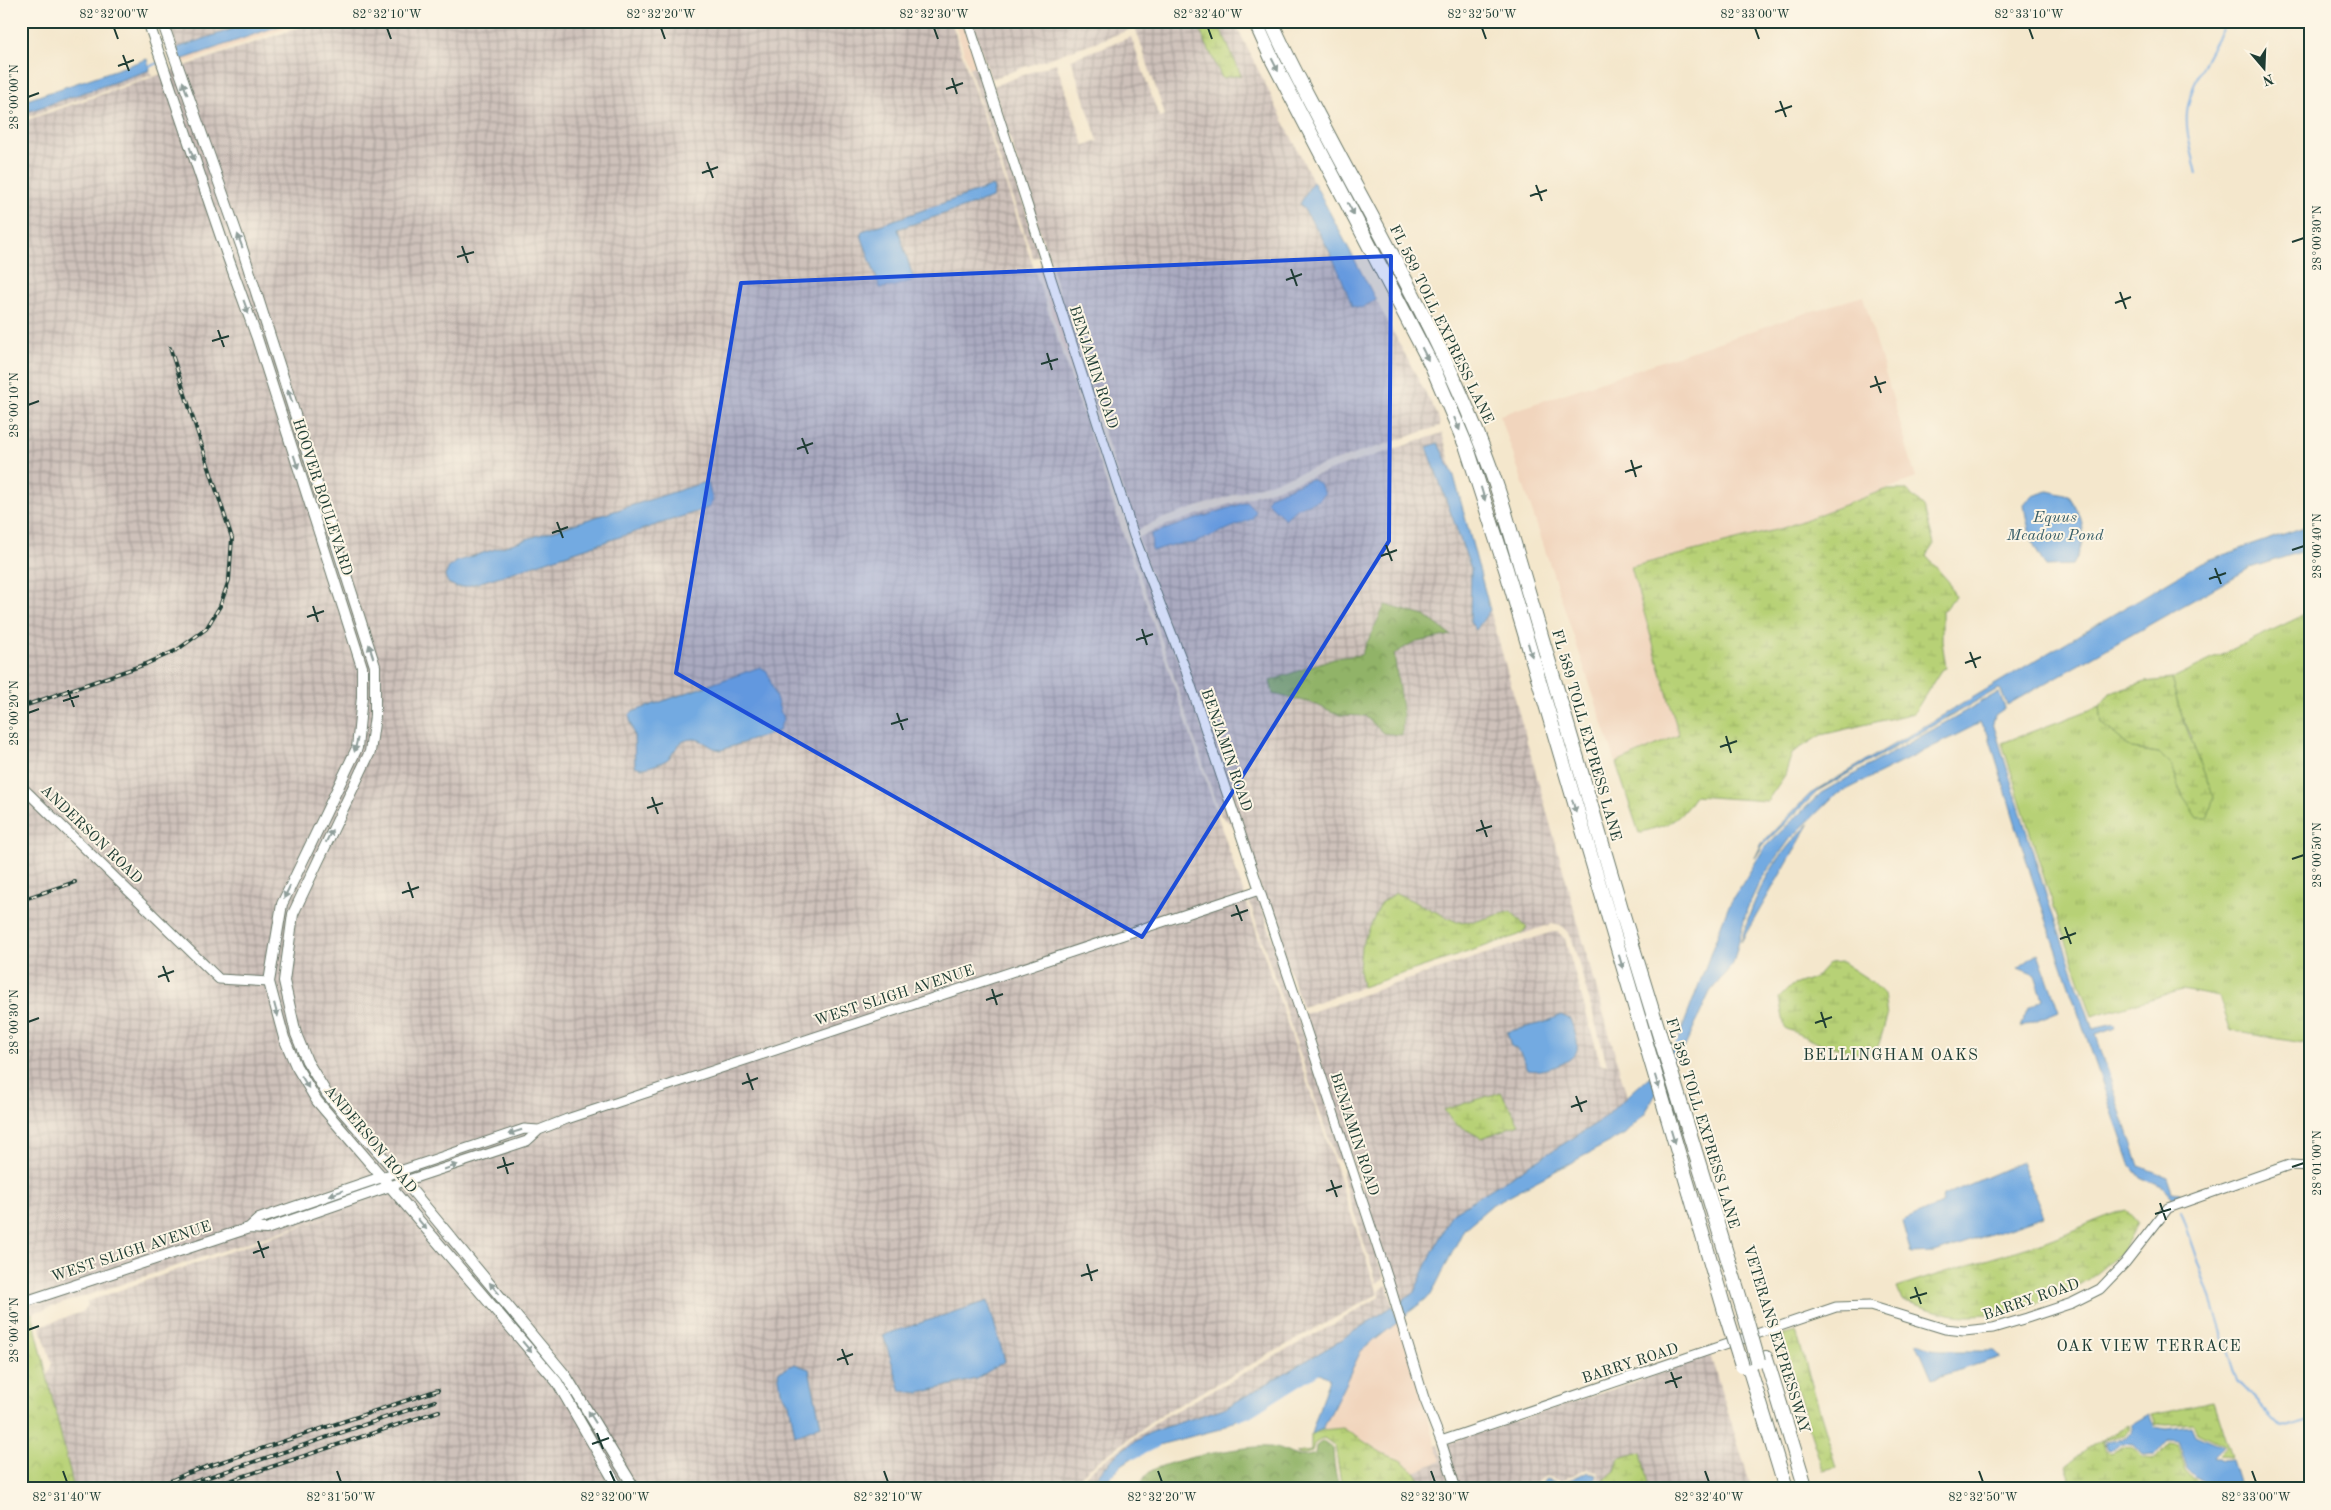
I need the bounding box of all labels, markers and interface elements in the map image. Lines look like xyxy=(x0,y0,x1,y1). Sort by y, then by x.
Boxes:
text: 82°32'50"W xyxy=(1447,8,1517,21)
text: 82°32'00"W xyxy=(79,9,149,21)
text: 82°32'10"W xyxy=(352,9,422,21)
text: 82°32'20"W xyxy=(626,9,696,21)
text: 82°32'30"W xyxy=(899,9,969,21)
text: 82°32'40"W xyxy=(1173,9,1243,21)
text: 82°33'00"W xyxy=(1720,9,1790,21)
text: 82°33'10"W xyxy=(1994,9,2064,21)
north arrow xyxy=(2238,42,2288,92)
one-way arrow xyxy=(1271,58,1279,73)
text: 28°00'00"N xyxy=(9,64,21,130)
text: N xyxy=(2260,71,2275,88)
one-way arrow xyxy=(181,81,188,96)
one-way arrow xyxy=(189,146,197,161)
one-way arrow xyxy=(1347,202,1355,216)
text: 28°00'30"N xyxy=(2312,205,2324,271)
street label: FL 589 TOLL EXPRESS LANE xyxy=(1386,223,1495,427)
one-way arrow xyxy=(235,234,243,249)
one-way arrow xyxy=(242,300,250,315)
street label: BENJAMIN ROAD xyxy=(1066,304,1120,431)
one-way arrow xyxy=(1421,346,1429,361)
text: 28°00'10"N xyxy=(9,372,21,438)
one-way arrow xyxy=(285,388,293,403)
one-way arrow xyxy=(1454,416,1461,431)
street label: HOOVER BOULEVARD xyxy=(289,417,354,578)
one-way arrow xyxy=(293,454,301,469)
one-way arrow xyxy=(1480,487,1488,502)
water label: Equus Meadow Pond xyxy=(2006,510,2104,544)
text: 28°00'40"N xyxy=(2312,513,2324,579)
street label: FL 589 TOLL EXPRESS LANE xyxy=(1548,628,1623,843)
one-way arrow xyxy=(1526,642,1534,657)
one-way arrow xyxy=(366,643,374,658)
text: 28°00'20"N xyxy=(9,680,21,746)
street label: BENJAMIN ROAD xyxy=(1198,687,1254,814)
one-way arrow xyxy=(352,738,360,753)
street label: ANDERSON ROAD xyxy=(37,783,145,887)
one-way arrow xyxy=(1571,799,1579,814)
text: 28°00'50"N xyxy=(2311,822,2324,888)
one-way arrow xyxy=(325,829,333,844)
one-way arrow xyxy=(283,885,292,900)
one-way arrow xyxy=(1618,954,1626,969)
street label: WEST SLIGH AVENUE xyxy=(813,963,976,1029)
text: 28°00'30"N xyxy=(9,989,21,1055)
one-way arrow xyxy=(272,1002,280,1018)
street label: FL 589 TOLL EXPRESS LANE xyxy=(1662,1016,1741,1230)
district label: BELLINGHAM OAKS xyxy=(1803,1048,1979,1064)
street label: BENJAMIN ROAD xyxy=(1327,1071,1381,1198)
one-way arrow xyxy=(1653,1074,1661,1089)
one-way arrow xyxy=(301,1075,310,1088)
street label: ANDERSON ROAD xyxy=(321,1083,419,1196)
one-way arrow xyxy=(508,1128,523,1136)
one-way arrow xyxy=(1670,1129,1678,1144)
text: 28°01'00"N xyxy=(2312,1130,2324,1196)
one-way arrow xyxy=(444,1163,459,1170)
one-way arrow xyxy=(328,1189,343,1197)
one-way arrow xyxy=(416,1217,427,1230)
street label: WEST SLIGH AVENUE xyxy=(50,1219,213,1285)
street label: VETERANS EXPRESSWAY xyxy=(1740,1243,1811,1436)
street label: BARRY ROAD xyxy=(1981,1277,2082,1324)
one-way arrow xyxy=(488,1282,499,1295)
text: 28°00'40"N xyxy=(9,1297,21,1363)
district label: OAK VIEW TERRACE xyxy=(2057,1339,2241,1355)
one-way arrow xyxy=(521,1341,533,1353)
street label: BARRY ROAD xyxy=(1580,1342,1681,1387)
one-way arrow xyxy=(588,1410,597,1424)
text: 82°31'50"W xyxy=(306,1491,376,1504)
text: 82°32'50"W xyxy=(1948,1491,2018,1504)
text: 82°31'40"W xyxy=(32,1492,102,1504)
text: 82°32'00"W xyxy=(580,1492,650,1504)
text: 82°32'10"W xyxy=(853,1492,923,1504)
text: 82°32'20"W xyxy=(1127,1492,1197,1504)
text: 82°32'30"W xyxy=(1400,1492,1470,1504)
text: 82°32'40"W xyxy=(1674,1492,1744,1504)
text: 82°33'00"W xyxy=(2221,1492,2291,1504)

